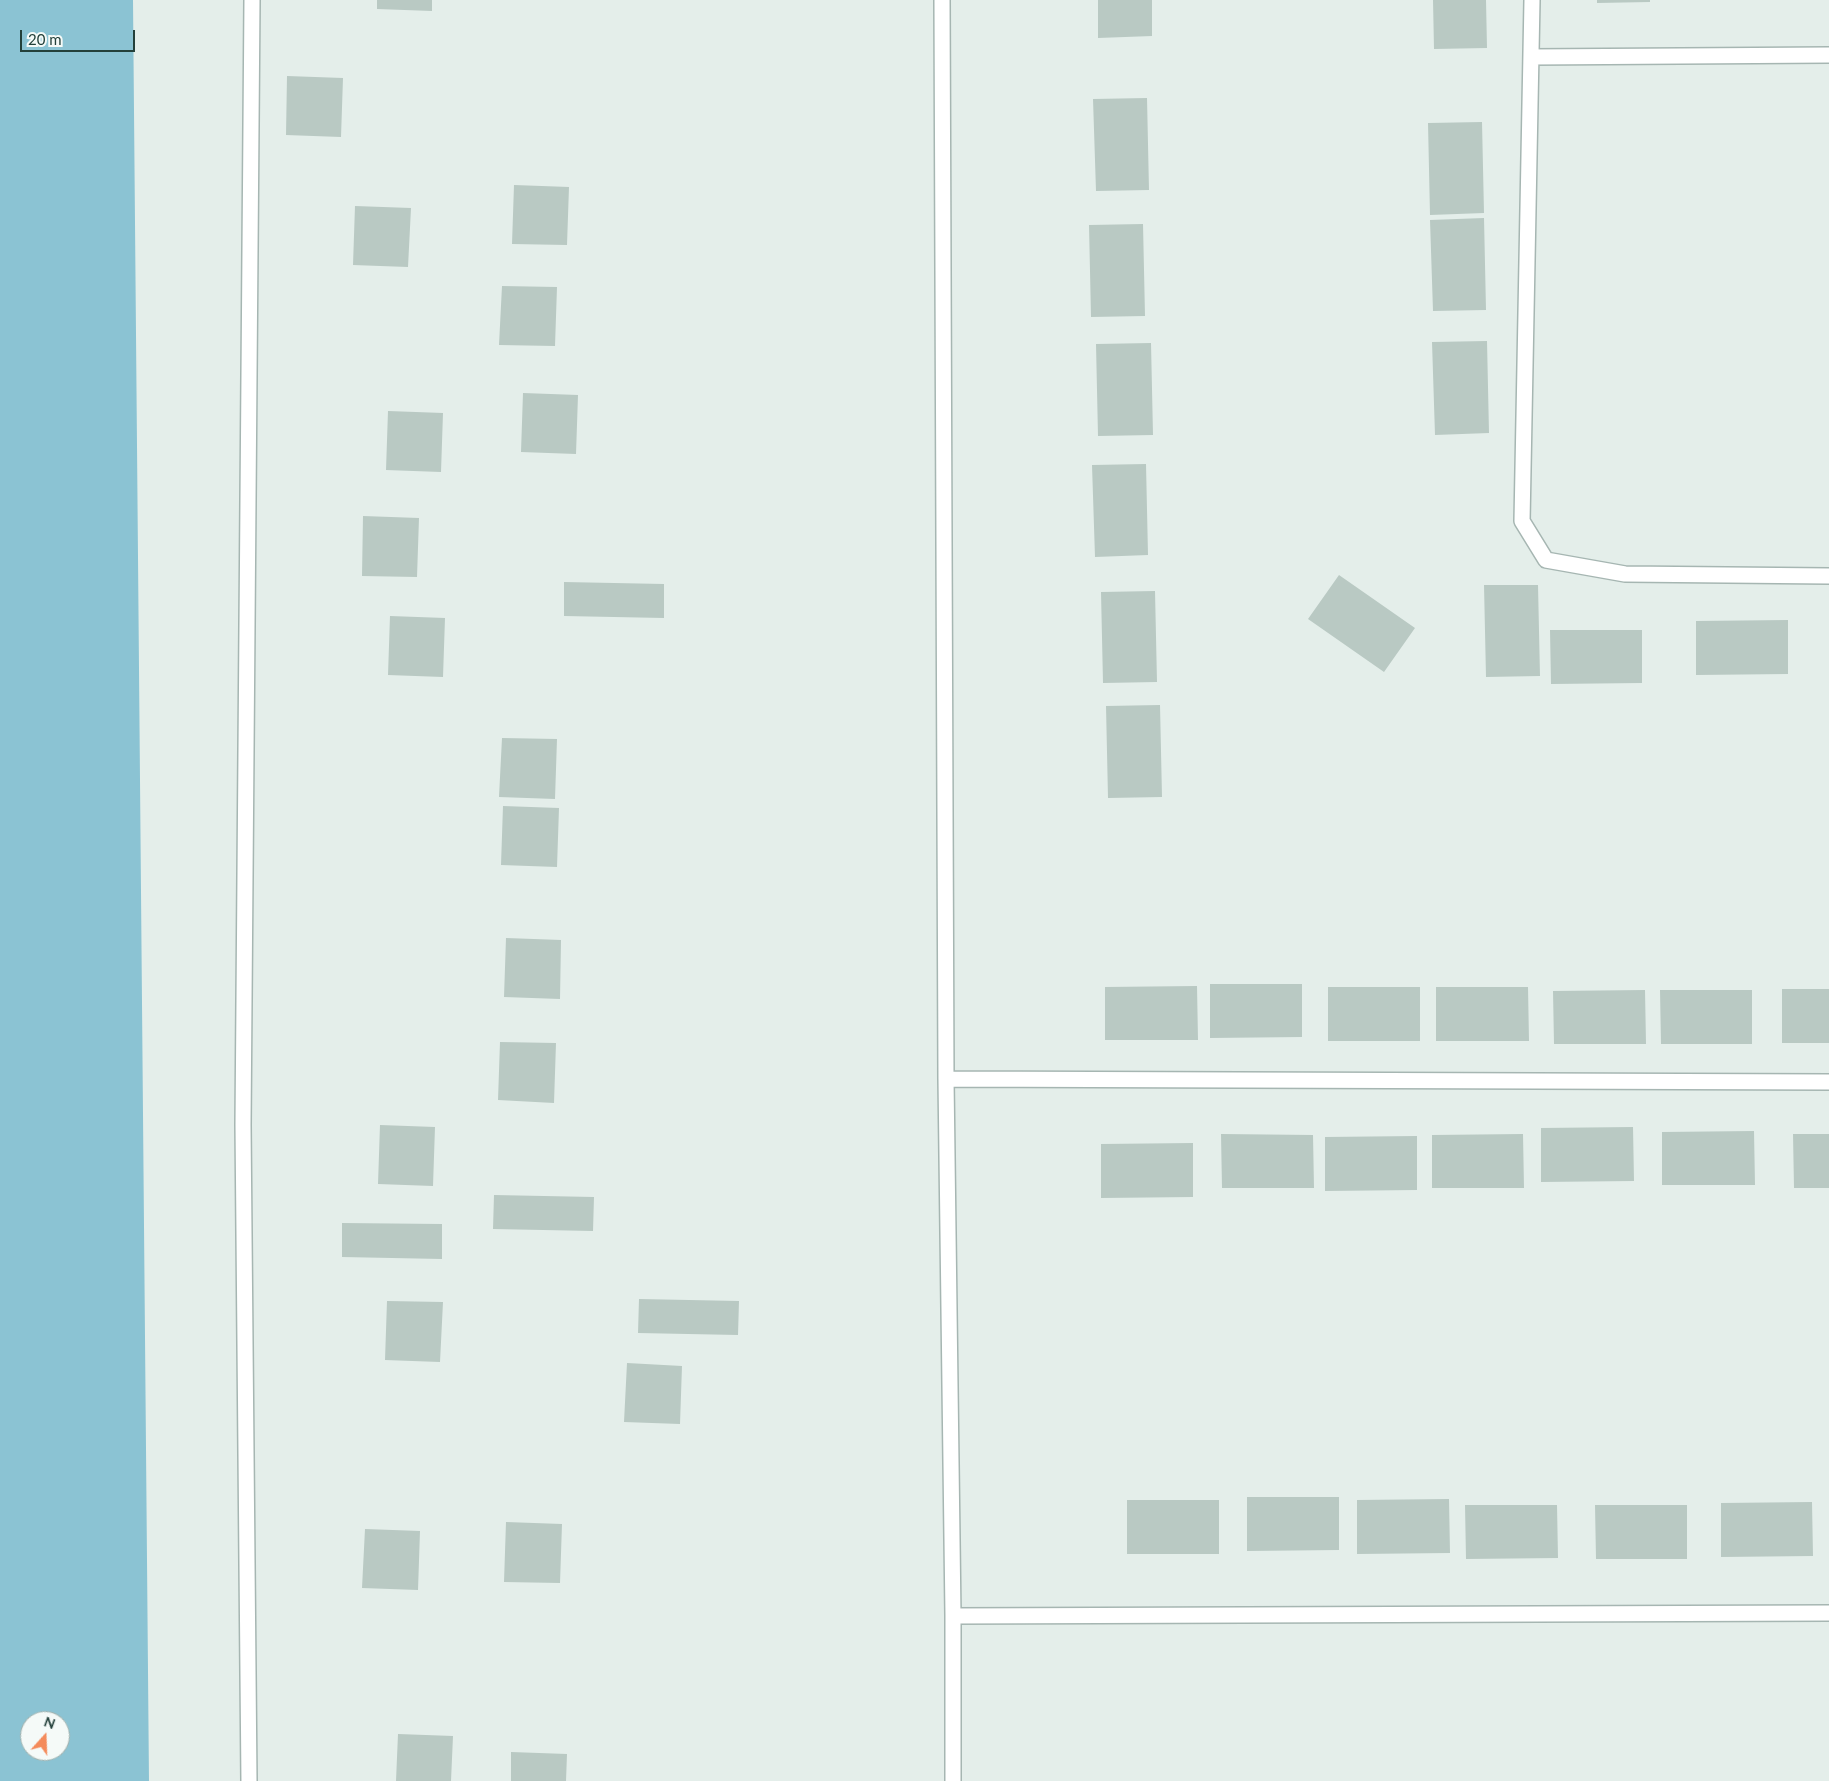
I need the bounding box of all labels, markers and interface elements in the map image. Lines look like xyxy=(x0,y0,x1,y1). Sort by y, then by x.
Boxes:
scale bar xyxy=(22,20,138,52)
text: 20 m xyxy=(28,30,62,48)
north arrow xyxy=(20,1711,70,1761)
text: N xyxy=(42,1713,58,1732)

